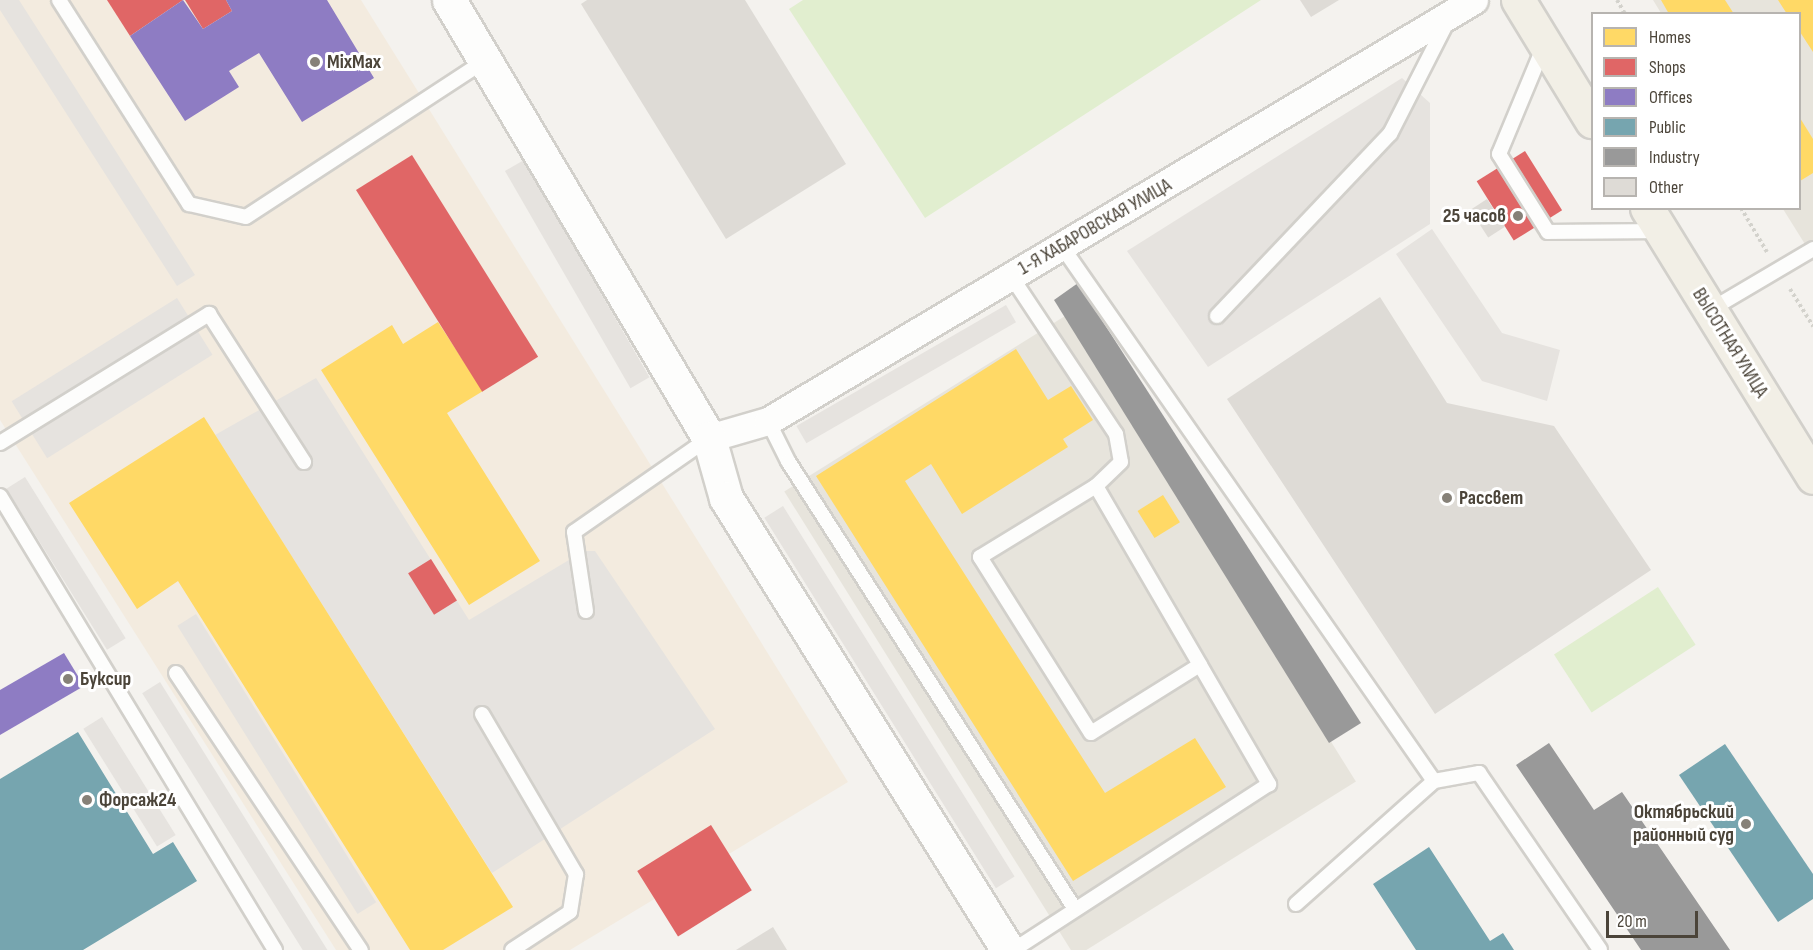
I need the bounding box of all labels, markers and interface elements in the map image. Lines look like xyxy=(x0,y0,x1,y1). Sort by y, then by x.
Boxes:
legend xyxy=(1591,12,1801,210)
text: Homes xyxy=(1649,27,1691,48)
place label: MixMax xyxy=(327,50,381,74)
marker: MixMax xyxy=(308,55,322,69)
text: Shops xyxy=(1649,57,1686,78)
text: Offices xyxy=(1649,87,1692,108)
text: Public xyxy=(1649,117,1686,138)
text: Industry xyxy=(1649,147,1700,168)
street label: 1-Я ХАБАРОВСКАЯ УЛИЦА xyxy=(1014,173,1176,281)
text: Other xyxy=(1649,177,1683,198)
place label: 25 часов xyxy=(1443,204,1506,228)
marker: 25 часов xyxy=(1511,209,1525,223)
street label: ВЫСОТНАЯ УЛИЦА xyxy=(1687,284,1773,402)
place label: Рассвет xyxy=(1459,486,1523,510)
marker: Рассвет xyxy=(1440,491,1454,505)
place label: Буксир xyxy=(80,667,131,691)
marker: Буксир xyxy=(61,672,75,686)
place label: Форсаж24 xyxy=(99,788,176,812)
marker: Форсаж24 xyxy=(80,793,94,807)
place label: Октябрьский районный суд xyxy=(1633,801,1734,848)
marker: Октябрьский районный суд xyxy=(1739,817,1753,831)
scale bar xyxy=(1609,899,1700,937)
text: 20 m xyxy=(1617,911,1647,932)

